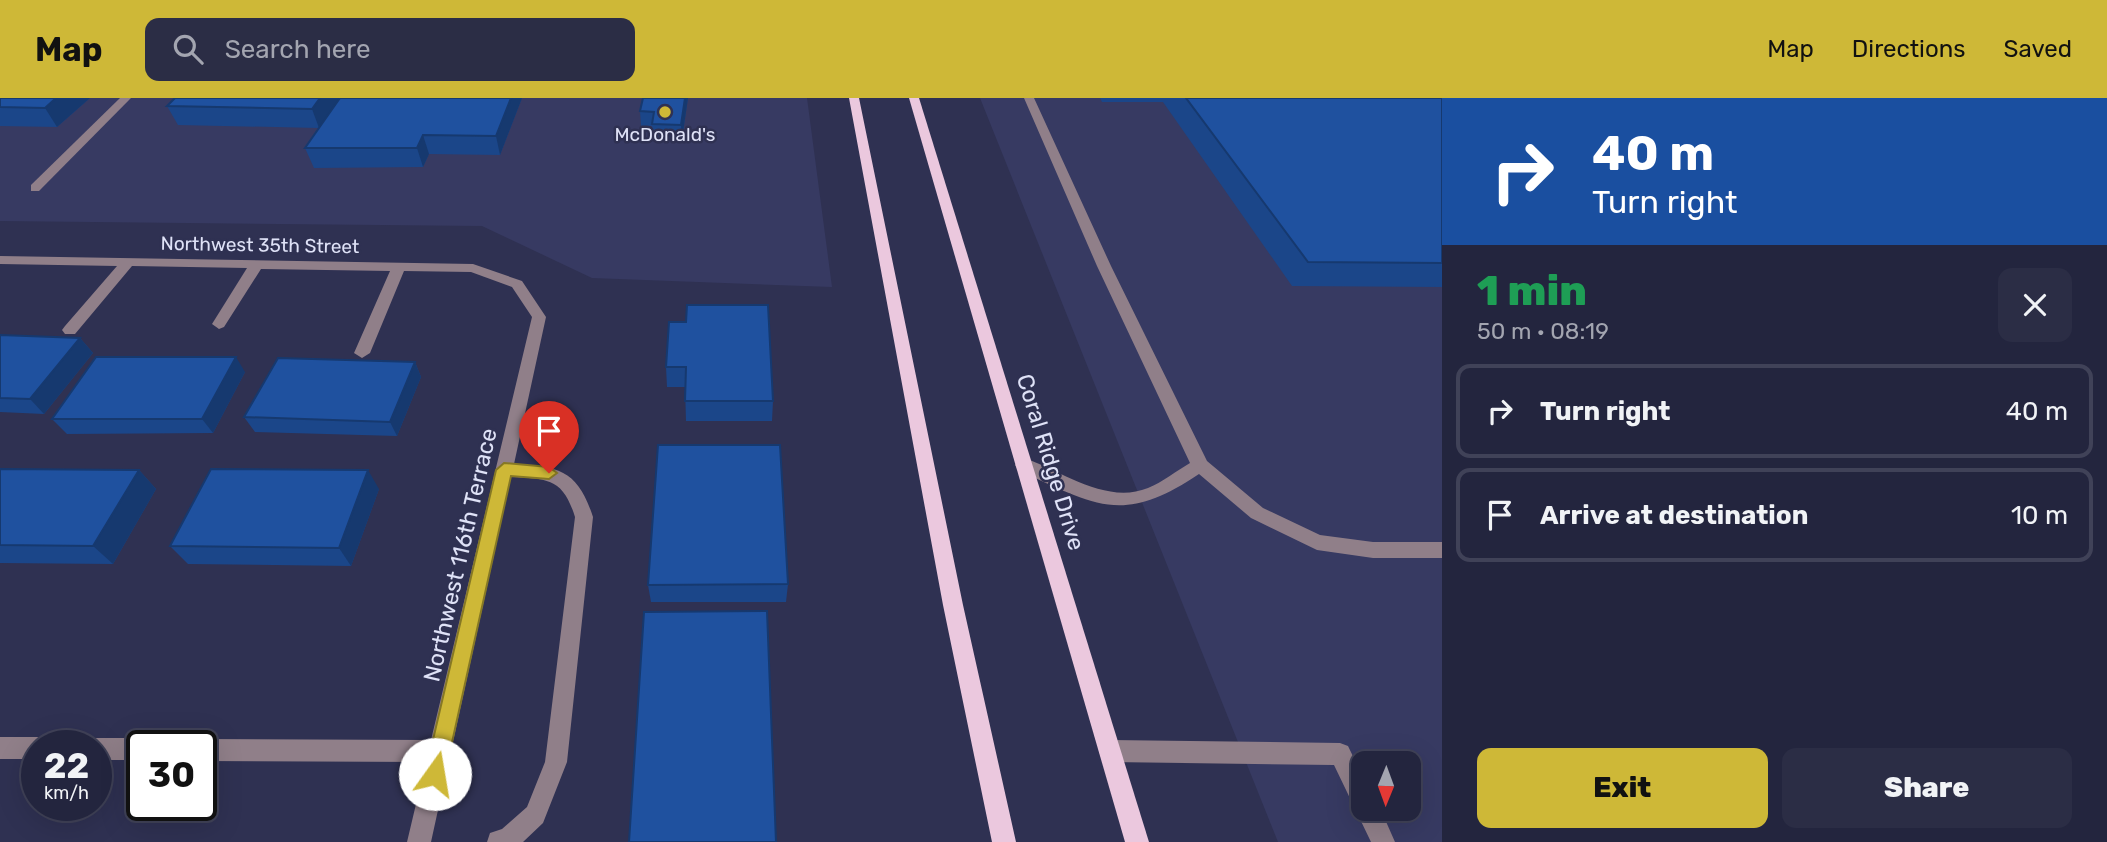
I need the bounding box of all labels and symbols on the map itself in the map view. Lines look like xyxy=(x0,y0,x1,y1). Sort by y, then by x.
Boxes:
marker: McDonald's xyxy=(657,104,673,120)
place label: McDonald's xyxy=(615,123,715,146)
street label: Northwest 35th Street xyxy=(160,232,360,258)
street label: Coral Ridge Drive xyxy=(1011,370,1091,554)
pin xyxy=(519,401,579,473)
street label: Northwest 116th Terrace xyxy=(417,426,503,684)
speed limit sign: 30 xyxy=(126,730,217,821)
position arrow xyxy=(398,737,472,811)
north arrow xyxy=(1351,751,1421,821)

